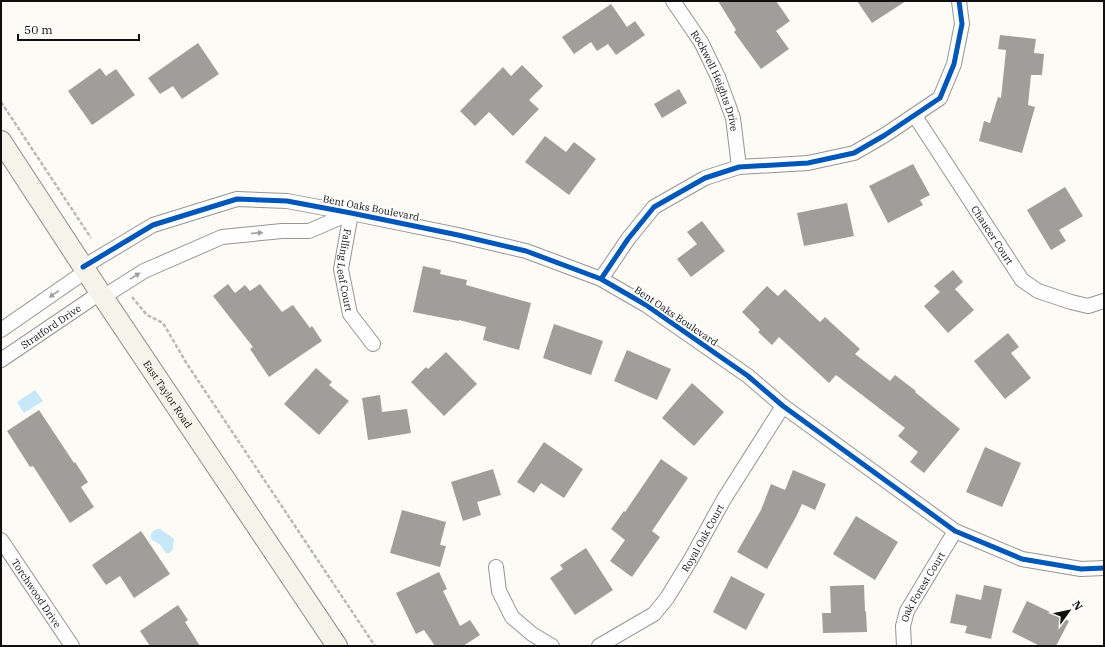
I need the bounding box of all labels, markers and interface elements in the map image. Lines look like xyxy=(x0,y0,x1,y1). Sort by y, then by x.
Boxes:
scale bar xyxy=(18,16,139,42)
text: 50 m xyxy=(24,22,53,37)
street label: Rockwell Heights Drive xyxy=(688,28,741,132)
street label: Bent Oaks Boulevard xyxy=(322,192,420,224)
street label: Chaucer Court xyxy=(969,203,1017,267)
street label: Falling Leaf Court xyxy=(335,228,356,313)
one-way arrow xyxy=(251,230,263,237)
one-way arrow xyxy=(130,272,140,280)
street label: Bent Oaks Boulevard xyxy=(632,283,720,349)
one-way arrow xyxy=(49,290,59,298)
street label: Stratford Drive xyxy=(18,301,83,351)
street label: East Taylor Road xyxy=(141,358,195,430)
street label: Royal Oak Court xyxy=(678,501,727,574)
street label: Oak Forest Court xyxy=(898,549,948,623)
street label: Torchwood Drive xyxy=(9,556,64,630)
north arrow xyxy=(1049,591,1089,631)
text: N xyxy=(1069,598,1086,613)

